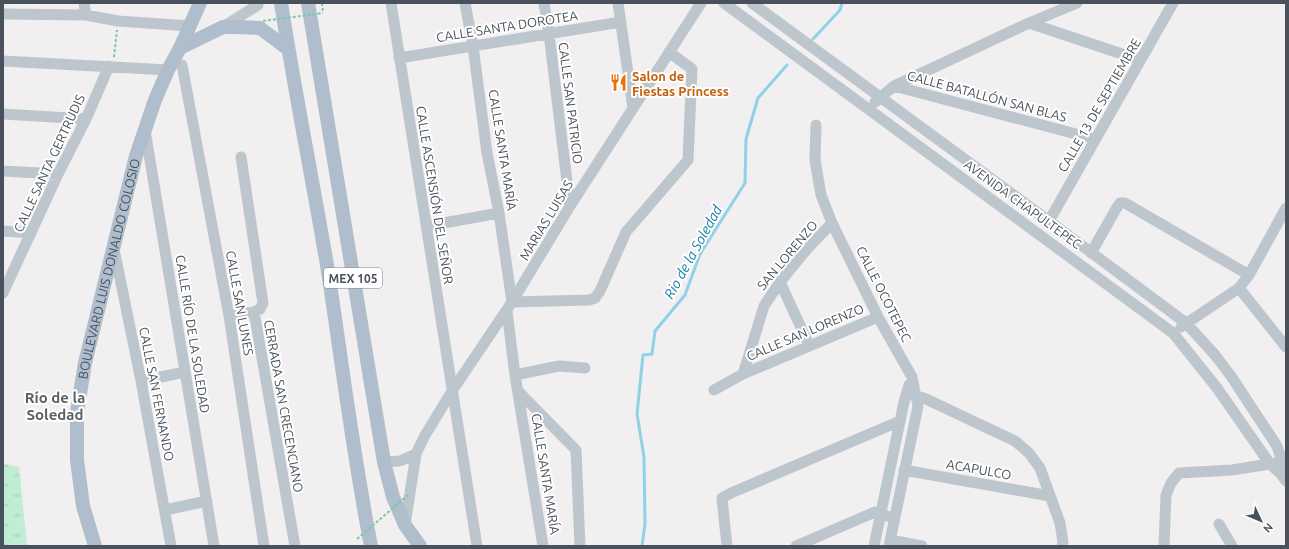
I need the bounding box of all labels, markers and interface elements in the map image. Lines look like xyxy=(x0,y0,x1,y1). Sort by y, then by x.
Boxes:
street label: CALLE SANTA DOROTEA xyxy=(435,8,579,44)
street label: CALLE 13 DE SEPTIEMBRE xyxy=(1055,36,1143,174)
street label: CALLE SAN PATRICIO xyxy=(557,41,585,165)
street label: CALLE BATALLÓN SAN BLAS xyxy=(906,68,1068,124)
place label: Salon de Fiestas Princess xyxy=(632,69,729,98)
restaurant icon: Salon de Fiestas Princess xyxy=(609,73,629,93)
street label: CALLE SANTA MARÍA xyxy=(487,88,521,212)
street label: CALLE SANTA GERTRUDIS xyxy=(11,92,87,234)
street label: CALLE ASCENSIÓN DEL SEÑOR xyxy=(414,105,456,285)
street label: BOULEVARD LUIS DONALDO COLOSIO xyxy=(76,157,142,380)
street label: AVENIDA CHAPULTEPEC xyxy=(962,157,1084,251)
street label: MARIAS LUISAS xyxy=(517,177,575,262)
water label: Rio de la Soledad xyxy=(661,201,726,301)
street label: SAN LORENZO xyxy=(754,218,820,292)
street label: CALLE OCOTEPEC xyxy=(854,244,914,344)
street label: CALLE SAN LUNES xyxy=(224,249,256,357)
street label: CALLE RÍO DE LA SOLEDAD xyxy=(174,254,213,414)
road number: MEX 105 xyxy=(324,268,382,288)
street label: CALLE SAN LORENZO xyxy=(744,301,866,363)
street label: CERRADA SAN CRECENCIANO xyxy=(262,319,306,493)
street label: CALLE SAN FERNANDO xyxy=(137,326,177,462)
district label: Río de la Soledad xyxy=(25,389,85,423)
street label: CALLE SANTA MARÍA xyxy=(530,412,564,536)
street label: ACAPULCO xyxy=(945,456,1013,482)
north arrow xyxy=(1241,501,1281,541)
text: N xyxy=(1261,521,1275,535)

